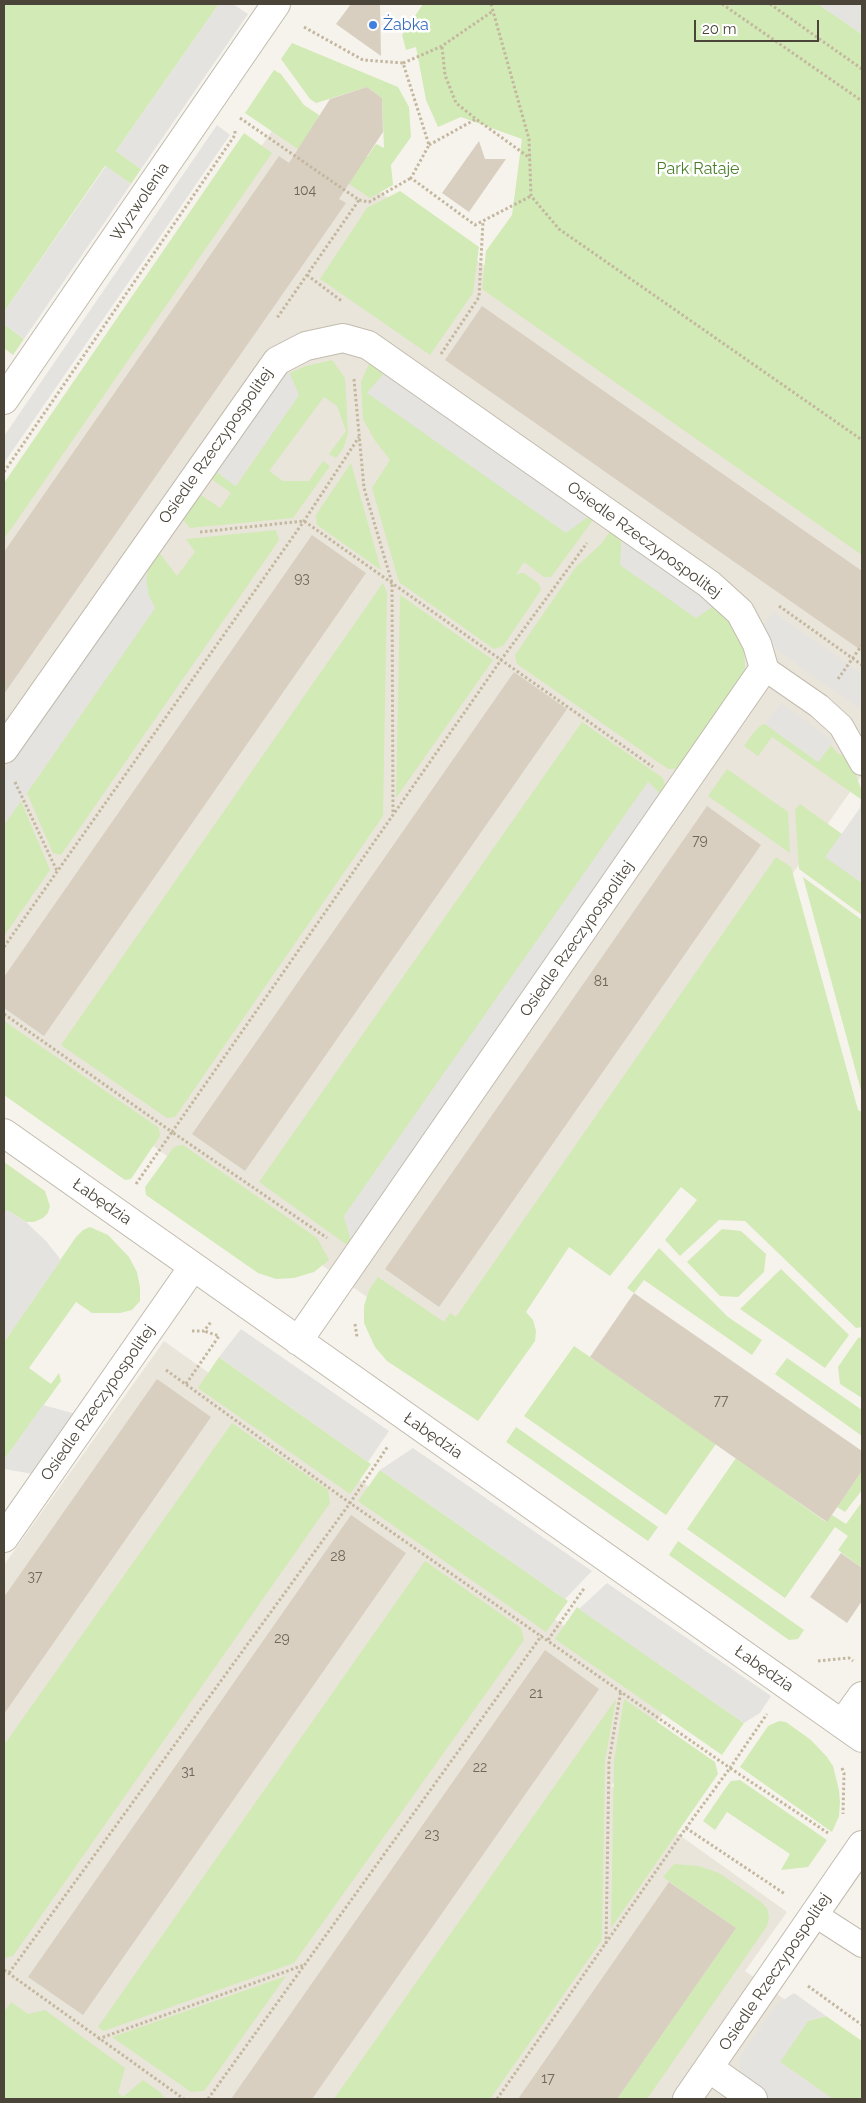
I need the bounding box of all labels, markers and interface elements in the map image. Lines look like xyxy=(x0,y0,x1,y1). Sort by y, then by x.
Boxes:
scale bar xyxy=(696,10,821,42)
place label: Żabka xyxy=(383,15,429,35)
marker: Żabka xyxy=(367,19,379,31)
text: 20 m xyxy=(702,20,737,38)
street label: Wyzwolenia xyxy=(107,159,173,245)
park label: Park Rataje xyxy=(657,159,739,179)
house number: 104 xyxy=(294,183,316,199)
street label: Osiedle Rzeczypospolitej xyxy=(155,364,277,528)
street label: Osiedle Rzeczypospolitej xyxy=(563,478,725,602)
house number: 93 xyxy=(294,571,310,587)
house number: 79 xyxy=(692,833,708,849)
street label: Osiedle Rzeczypospolitej xyxy=(516,857,638,1021)
house number: 81 xyxy=(594,974,608,990)
street label: Łabędzia xyxy=(69,1175,135,1229)
street label: Osiedle Rzeczypospolitej xyxy=(37,1321,159,1485)
house number: 77 xyxy=(714,1393,728,1409)
street label: Łabędzia xyxy=(400,1409,466,1463)
house number: 28 xyxy=(330,1549,346,1565)
house number: 37 xyxy=(28,1569,42,1585)
house number: 29 xyxy=(274,1631,290,1647)
street label: Łabędzia xyxy=(731,1642,797,1696)
house number: 21 xyxy=(529,1686,543,1702)
house number: 22 xyxy=(473,1760,487,1776)
house number: 31 xyxy=(181,1764,195,1780)
house number: 23 xyxy=(425,1827,439,1843)
street label: Osiedle Rzeczypospolitej xyxy=(715,1890,835,2054)
house number: 17 xyxy=(541,2071,555,2087)

